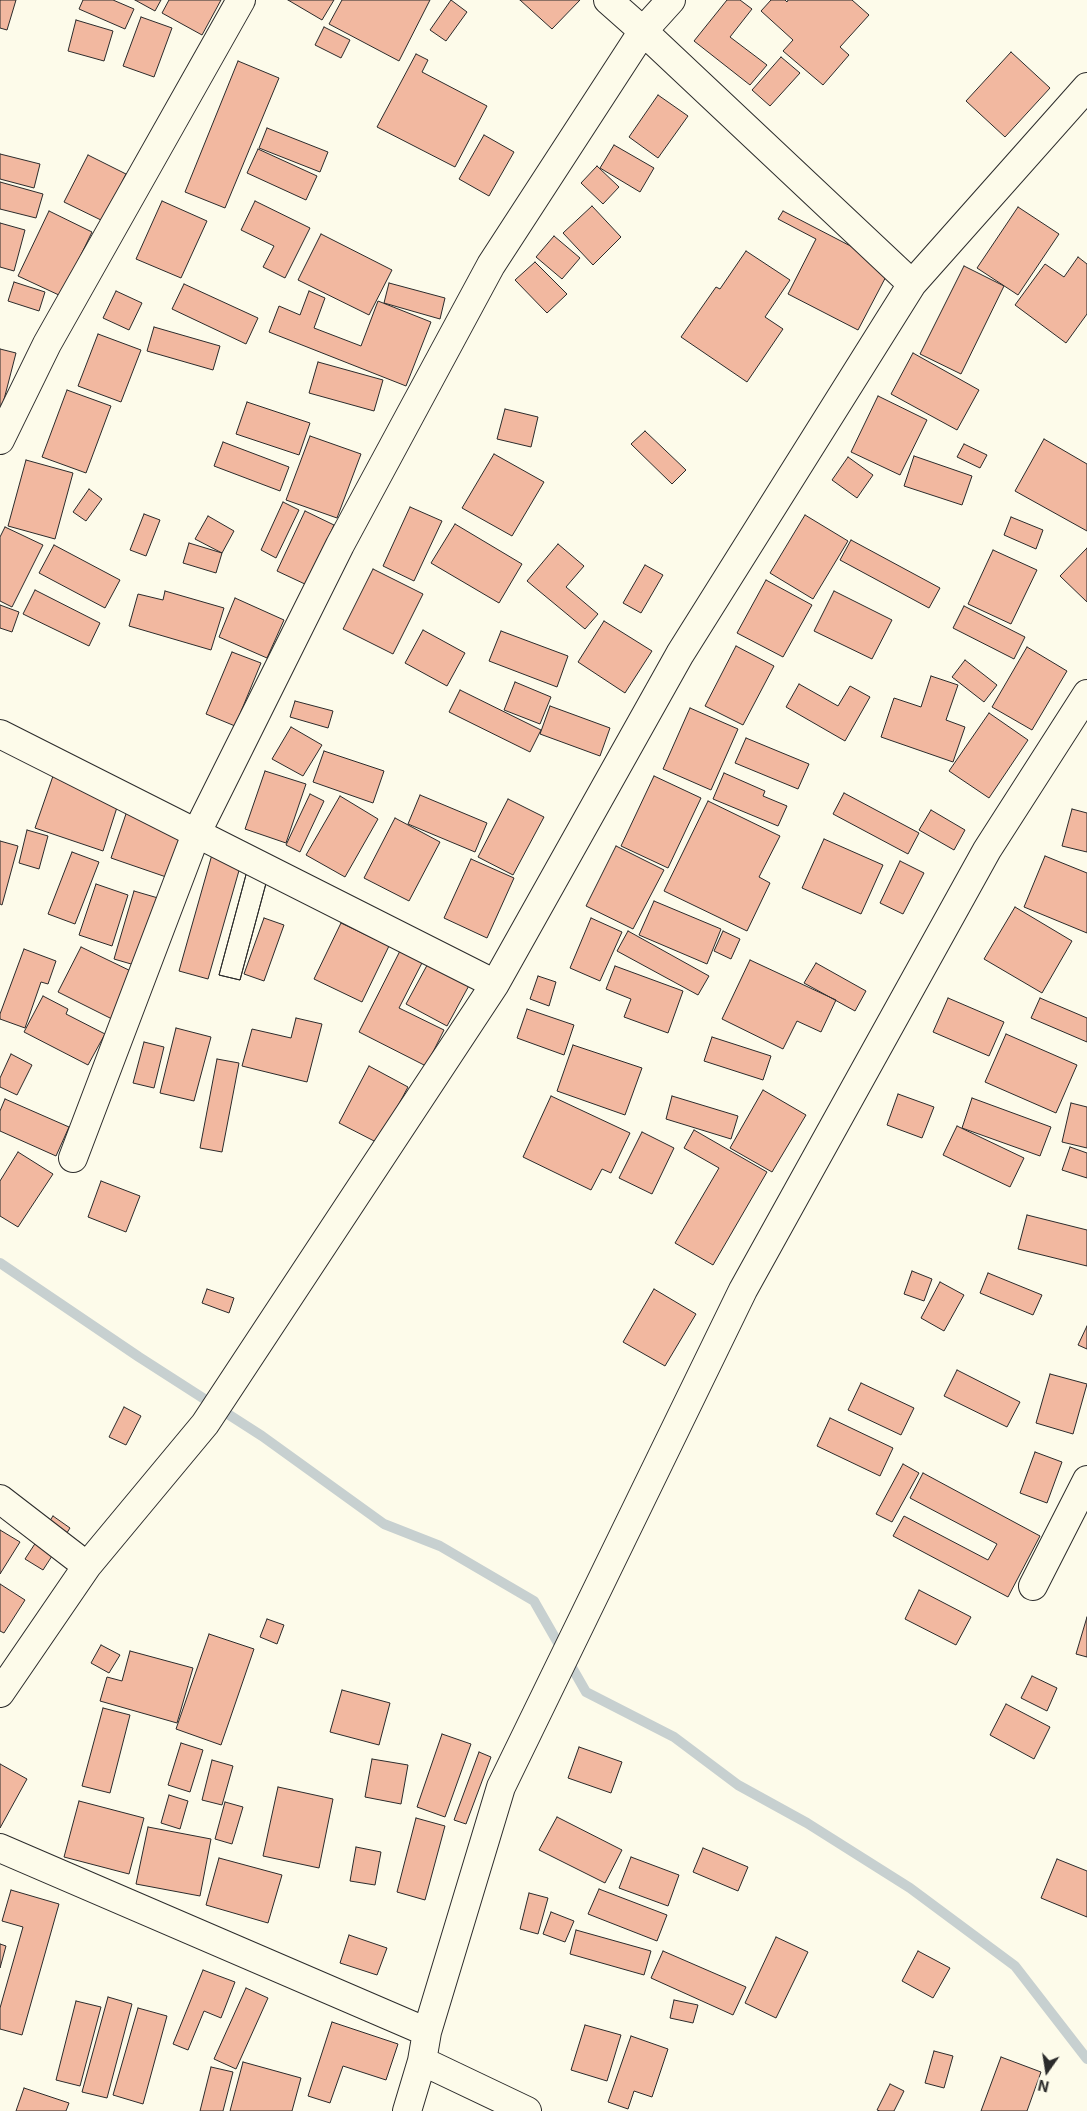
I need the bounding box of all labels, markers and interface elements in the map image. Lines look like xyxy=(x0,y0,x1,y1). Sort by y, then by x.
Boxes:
north arrow xyxy=(1022,2046,1072,2096)
text: N xyxy=(1036,2077,1051,2096)

